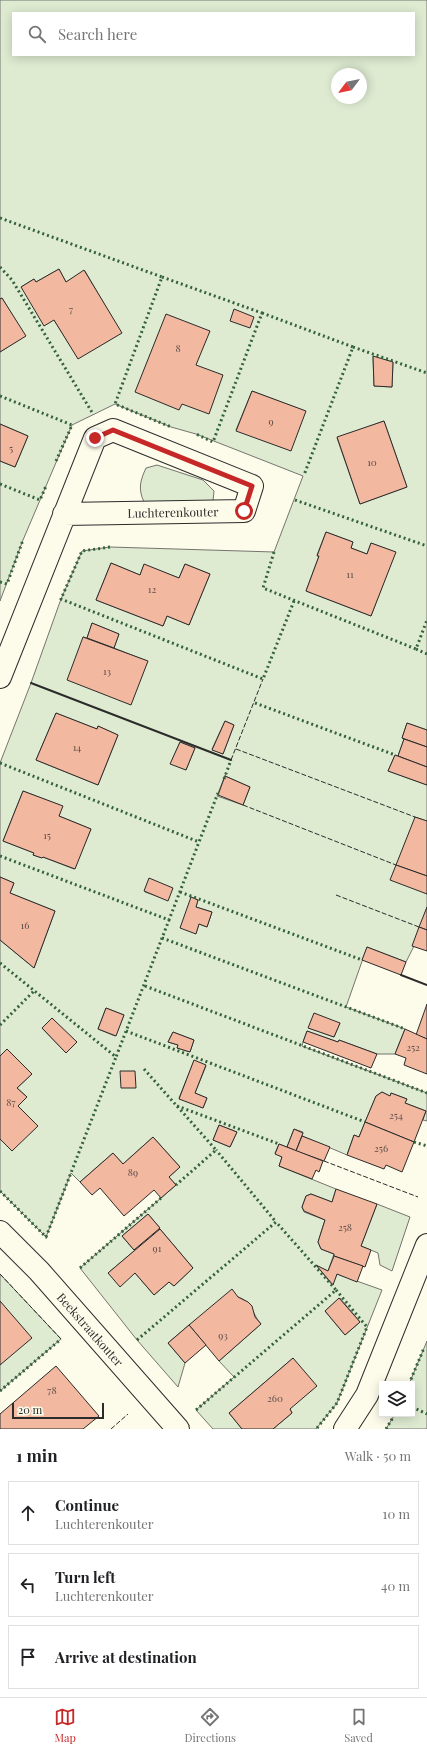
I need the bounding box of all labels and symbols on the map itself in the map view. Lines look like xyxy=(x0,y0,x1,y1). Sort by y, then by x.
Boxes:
north arrow xyxy=(331,68,367,104)
house number: 7 xyxy=(69,302,73,316)
house number: 8 xyxy=(175,341,181,355)
house number: 9 xyxy=(268,414,274,428)
route end xyxy=(86,429,104,447)
house number: 5 xyxy=(9,441,13,455)
house number: 10 xyxy=(367,455,377,469)
route start xyxy=(235,502,253,520)
street label: Luchterenkouter xyxy=(127,503,219,521)
house number: 11 xyxy=(346,567,354,581)
house number: 12 xyxy=(148,582,156,596)
house number: 13 xyxy=(103,664,112,678)
house number: 14 xyxy=(73,740,81,754)
house number: 15 xyxy=(43,828,51,842)
house number: 16 xyxy=(21,918,29,932)
house number: 252 xyxy=(406,1040,420,1054)
house number: 87 xyxy=(6,1095,16,1109)
house number: 254 xyxy=(389,1108,403,1122)
house number: 256 xyxy=(374,1141,388,1155)
house number: 89 xyxy=(128,1165,138,1179)
house number: 258 xyxy=(338,1220,352,1234)
house number: 91 xyxy=(153,1241,162,1255)
street label: Beekstraatkouter xyxy=(54,1289,128,1370)
house number: 93 xyxy=(218,1328,228,1342)
house number: 78 xyxy=(47,1383,57,1397)
house number: 260 xyxy=(267,1391,283,1405)
scale bar xyxy=(12,1401,104,1420)

